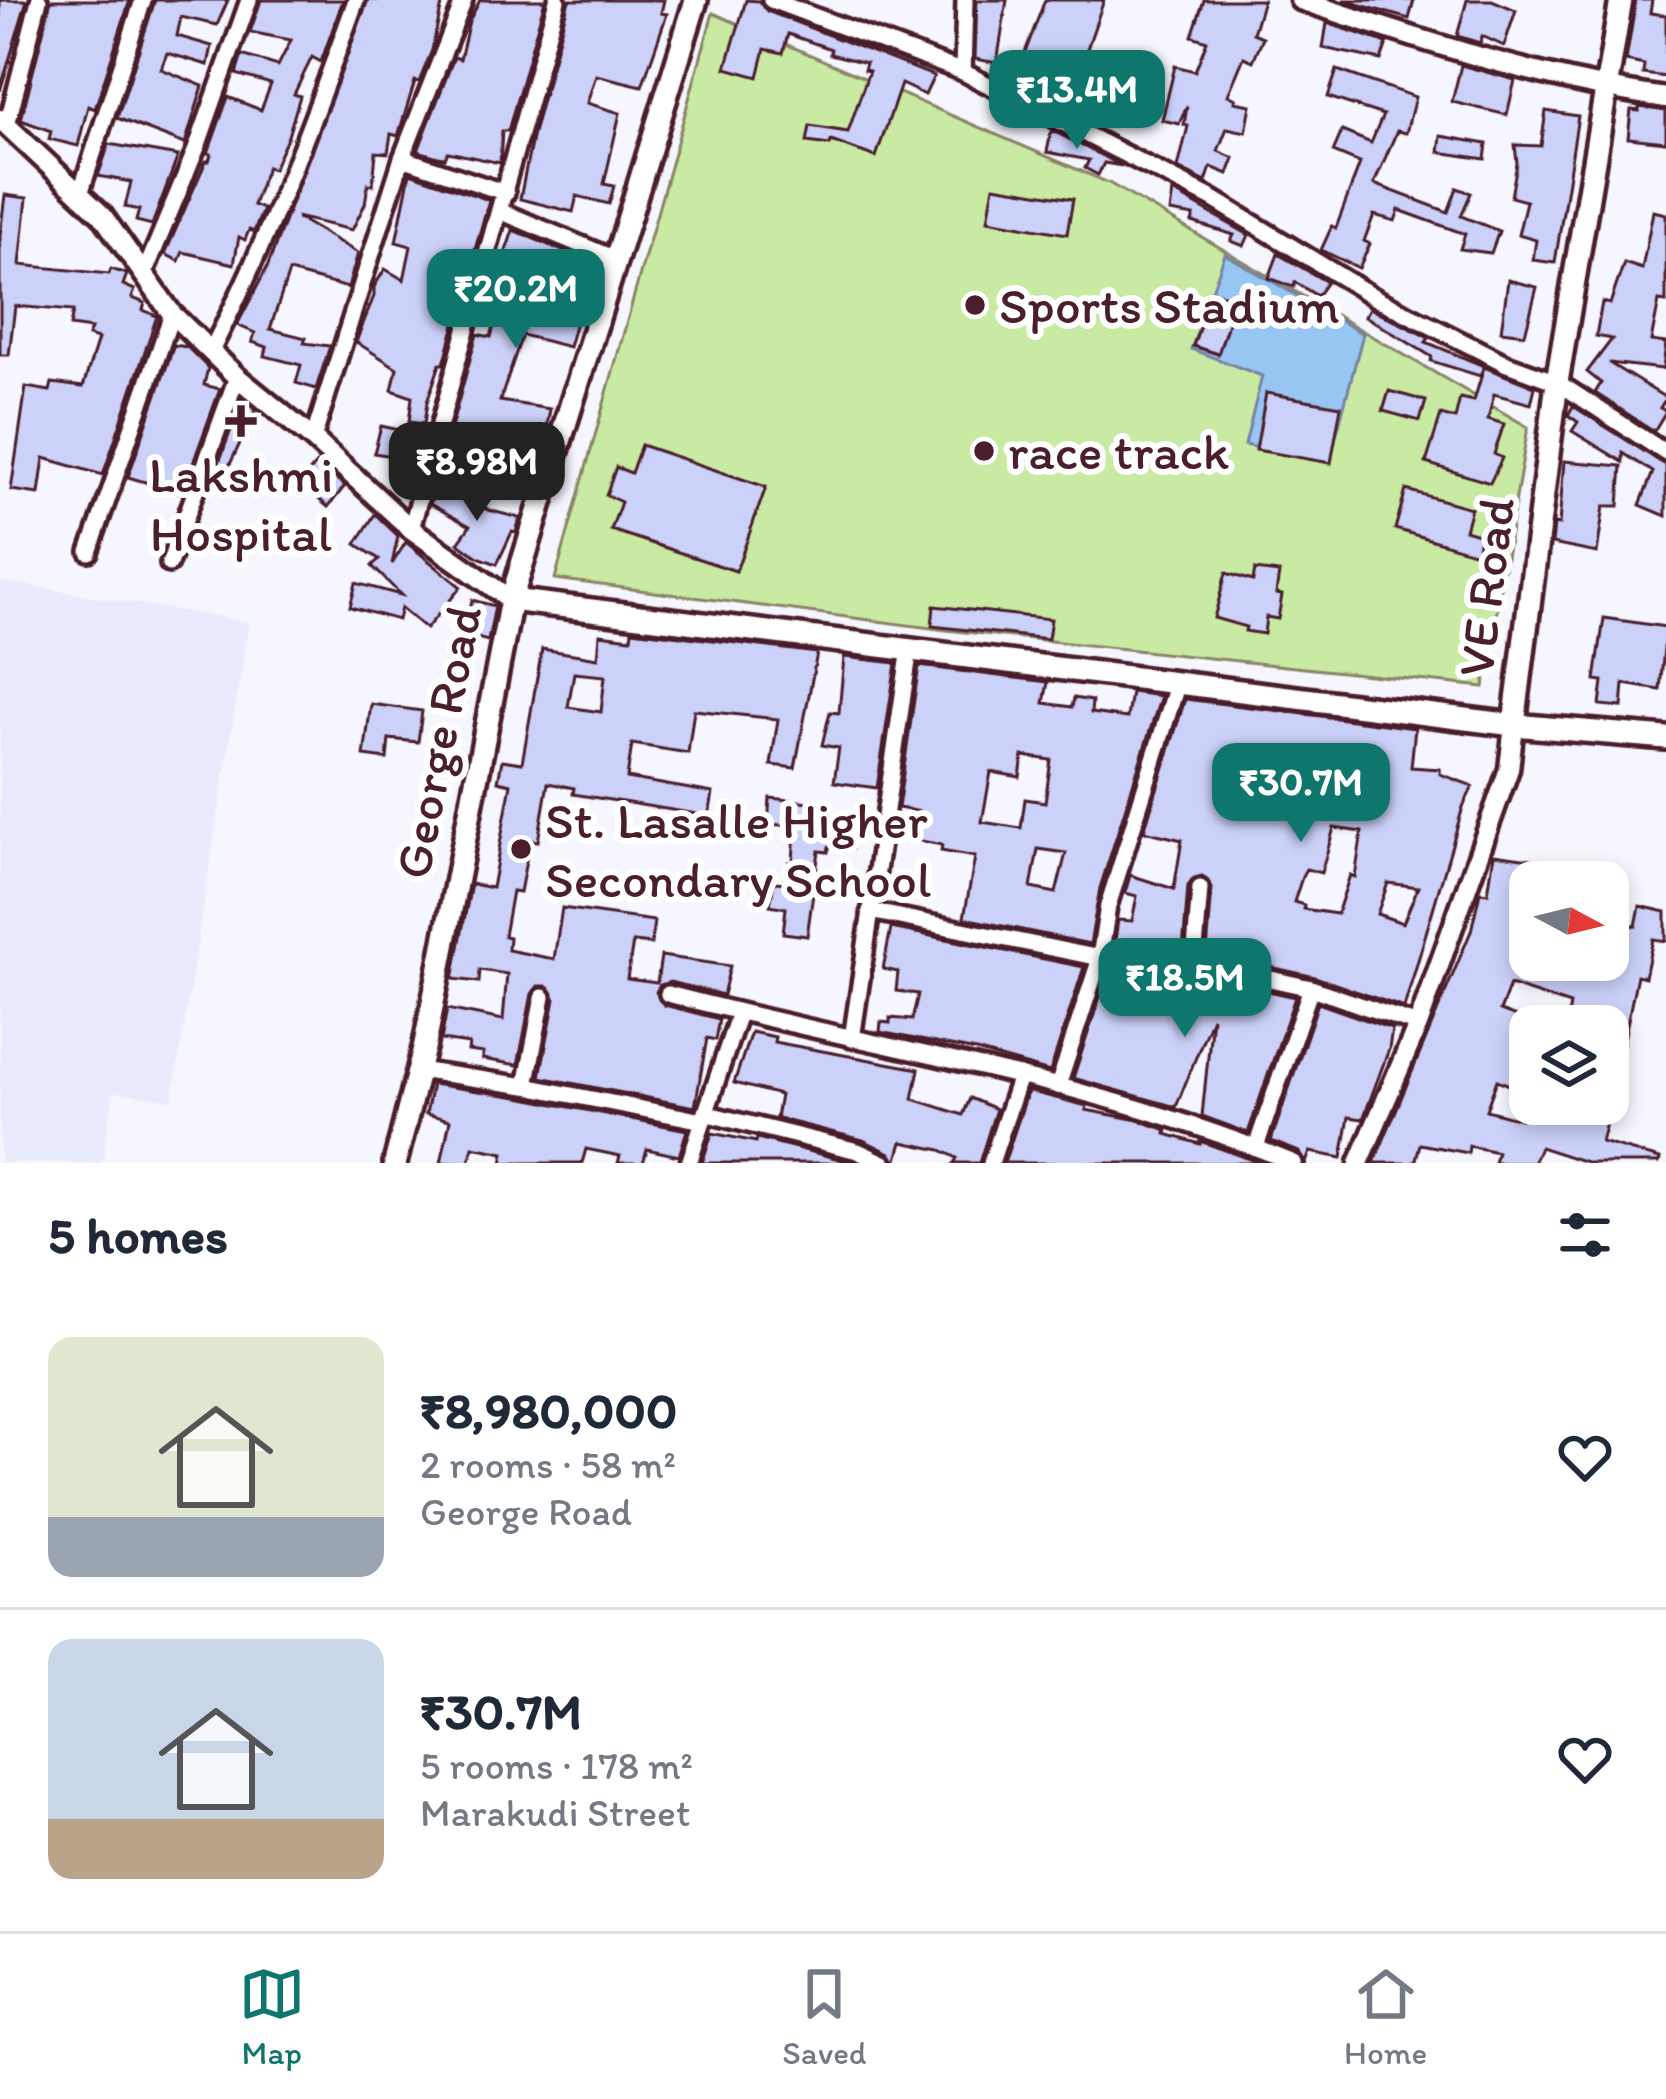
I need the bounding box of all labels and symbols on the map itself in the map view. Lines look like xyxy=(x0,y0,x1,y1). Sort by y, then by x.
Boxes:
pin: ₹13.4M xyxy=(979,50,1175,152)
pin: ₹20.2M xyxy=(418,249,614,351)
place label: Sports Stadium xyxy=(999,275,1340,336)
marker: Sports Stadium xyxy=(962,292,988,318)
marker: Lakshmi Hospital xyxy=(225,405,257,437)
place label: race track xyxy=(1008,421,1229,482)
pin: ₹8.98M xyxy=(379,422,575,524)
marker: race track xyxy=(971,438,997,464)
place label: Lakshmi Hospital xyxy=(149,444,333,564)
street label: VE Road xyxy=(1445,494,1527,680)
street label: George Road xyxy=(382,600,494,884)
pin: ₹30.7M xyxy=(1203,743,1399,845)
place label: St. Lasalle Higher Secondary School xyxy=(545,790,931,910)
marker: St. Lasalle Higher Secondary School xyxy=(508,836,534,862)
north arrow xyxy=(1509,861,1629,981)
pin: ₹18.5M xyxy=(1087,938,1283,1040)

